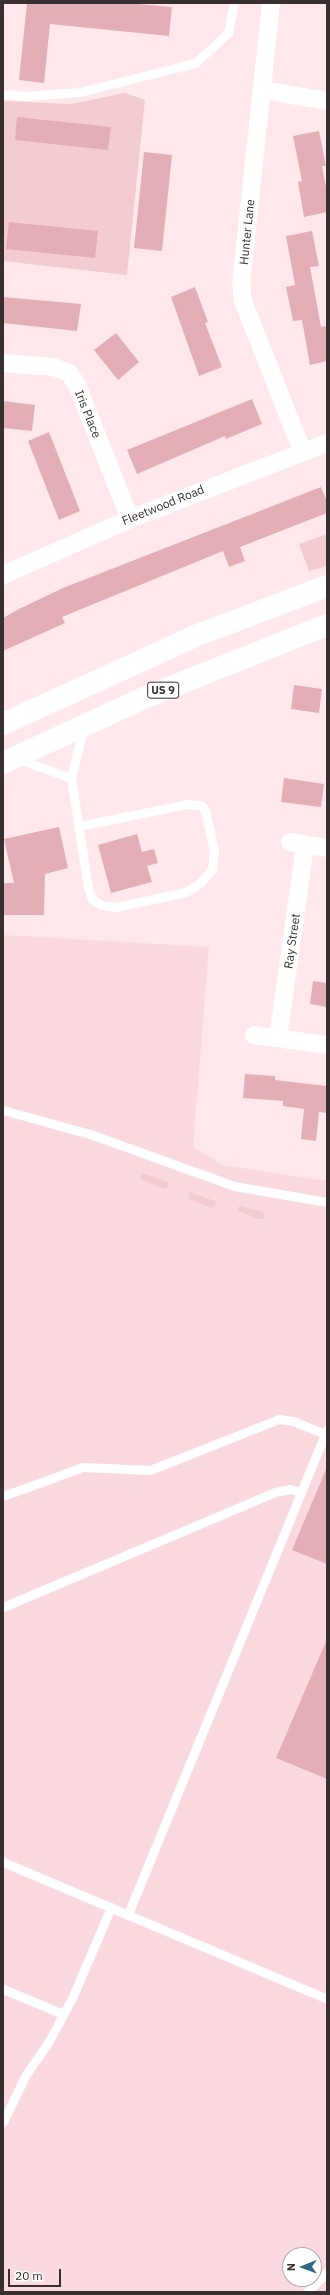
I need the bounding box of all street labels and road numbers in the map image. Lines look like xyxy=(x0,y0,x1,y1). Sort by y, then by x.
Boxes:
street label: Hunter Lane xyxy=(236,198,258,266)
street label: Iris Place xyxy=(72,388,104,440)
street label: Fleetwood Road xyxy=(120,482,206,528)
road number: US 9 xyxy=(147,681,179,699)
street label: Ray Street xyxy=(281,912,303,970)

